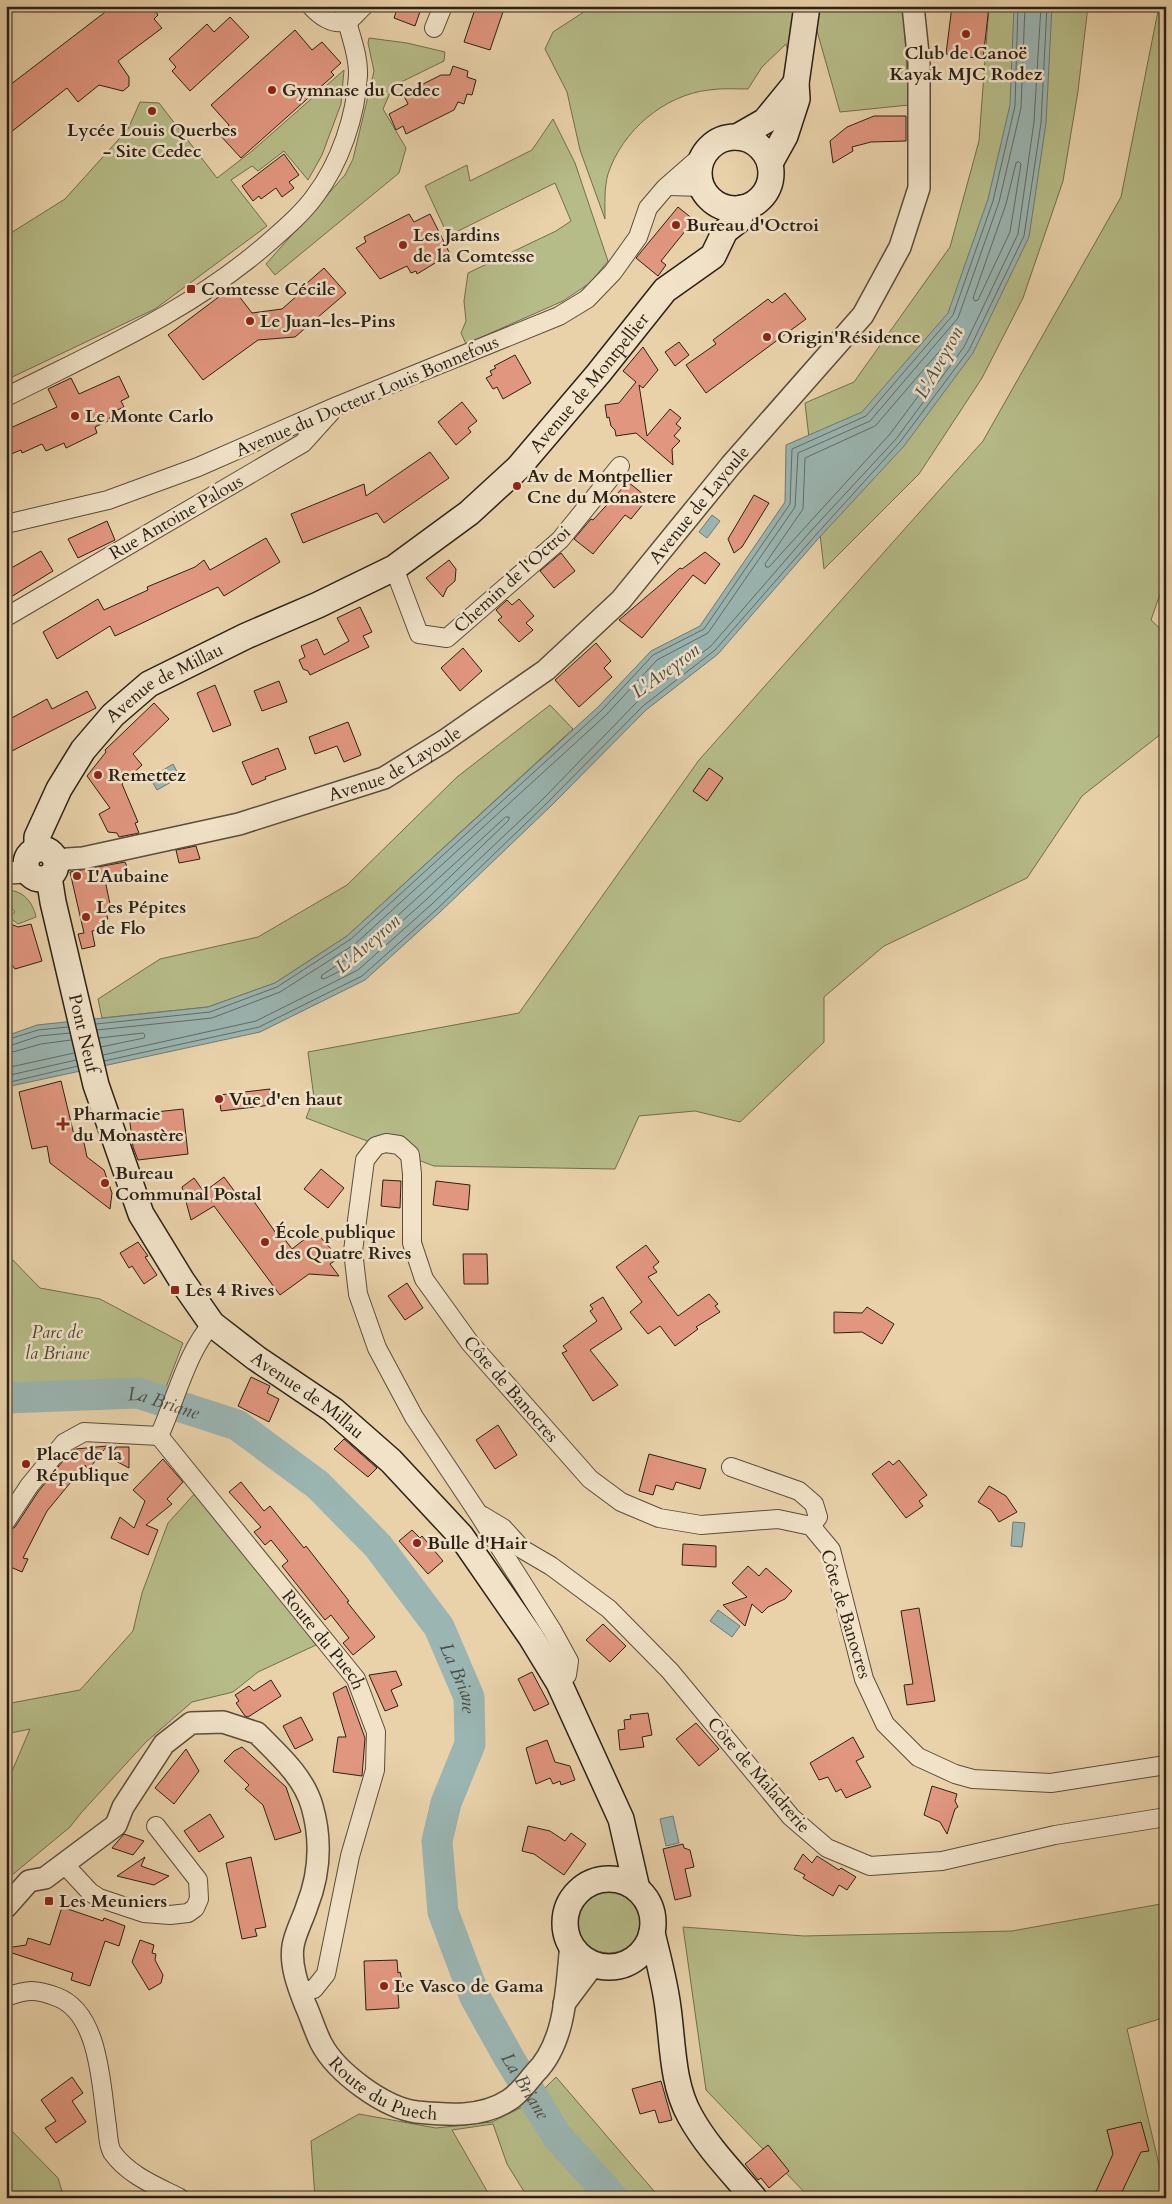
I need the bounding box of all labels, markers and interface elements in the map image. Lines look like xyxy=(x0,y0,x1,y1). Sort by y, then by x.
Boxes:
marker: Club de Canoë Kayak MJC Rodez xyxy=(960,28,972,40)
place label: Club de Canoë Kayak MJC Rodez xyxy=(889,41,1043,87)
place label: Gymnase du Cedec xyxy=(282,78,440,103)
marker: Gymnase du Cedec xyxy=(266,84,278,96)
marker: Lycée Louis Querbes - Site Cedec xyxy=(146,105,158,117)
place label: Lycée Louis Querbes - Site Cedec xyxy=(67,118,237,164)
place label: Bureau d'Octroi xyxy=(686,213,819,238)
marker: Bureau d'Octroi xyxy=(670,219,682,231)
place label: Les Jardins de la Comtesse xyxy=(413,223,535,269)
marker: Les Jardins de la Comtesse xyxy=(397,239,409,251)
place label: Comtesse Cécile xyxy=(201,277,336,302)
marker: Comtesse Cécile xyxy=(185,283,197,295)
street label: Avenue de Montpellier xyxy=(524,307,655,459)
place label: Le Juan-les-Pins xyxy=(260,309,395,334)
marker: Le Juan-les-Pins xyxy=(244,315,256,327)
water label: L'Aveyron xyxy=(908,321,970,403)
place label: Origin'Résidence xyxy=(777,325,921,350)
street label: Avenue du Docteur Louis Bonnefous xyxy=(232,330,502,463)
marker: Origin'Résidence xyxy=(761,331,773,343)
place label: Le Monte Carlo xyxy=(85,404,213,429)
marker: Le Monte Carlo xyxy=(69,410,81,422)
street label: Avenue de Layoule xyxy=(643,440,755,570)
place label: Av de Montpellier Cne du Monastere xyxy=(527,464,677,510)
street label: Rue Antoine Palous xyxy=(105,469,248,566)
marker: Av de Montpellier Cne du Monastere xyxy=(511,480,523,492)
street label: Chemin de l'Octroi xyxy=(449,520,576,639)
street label: Avenue de Millau xyxy=(101,637,228,729)
water label: L'Aveyron xyxy=(626,637,706,704)
street label: Avenue de Layoule xyxy=(325,721,466,808)
place label: Remettez xyxy=(108,763,186,788)
marker: Remettez xyxy=(92,769,104,781)
place label: L'Aubaine xyxy=(87,864,169,889)
marker: L'Aubaine xyxy=(71,870,83,882)
place label: Les Pépites de Flo xyxy=(96,895,186,941)
water label: L'Aveyron xyxy=(330,908,406,979)
marker: Les Pépites de Flo xyxy=(80,911,92,923)
street label: Pont Neuf xyxy=(62,991,105,1078)
place label: Vue d'en haut xyxy=(229,1087,343,1112)
marker: Vue d'en haut xyxy=(213,1093,225,1105)
place label: Pharmacie du Monastère xyxy=(73,1102,184,1148)
marker: Pharmacie du Monastère xyxy=(57,1118,69,1130)
place label: Bureau Communal Postal xyxy=(115,1161,262,1207)
marker: Bureau Communal Postal xyxy=(99,1177,111,1189)
place label: École publique des Quatre Rives xyxy=(275,1220,411,1266)
marker: École publique des Quatre Rives xyxy=(259,1236,271,1248)
place label: Les 4 Rives xyxy=(185,1278,274,1303)
marker: Les 4 Rives xyxy=(169,1284,181,1296)
park label: Parc de la Briane xyxy=(25,1320,90,1366)
street label: Côte de Banocres xyxy=(457,1331,564,1448)
street label: Avenue de Millau xyxy=(245,1346,370,1445)
water label: La Briane xyxy=(127,1381,203,1426)
place label: Place de la République xyxy=(36,1442,129,1488)
marker: Place de la République xyxy=(20,1458,32,1470)
place label: Bulle d'Hair xyxy=(427,1531,528,1556)
marker: Bulle d'Hair xyxy=(411,1537,423,1549)
street label: Côte de Banocres xyxy=(814,1547,877,1682)
street label: Route du Puech xyxy=(275,1585,371,1693)
water label: La Briane xyxy=(433,1639,481,1714)
street label: Côte de Maladrerie xyxy=(701,1712,816,1839)
place label: Les Meuniers xyxy=(59,1889,167,1914)
marker: Les Meuniers xyxy=(43,1895,55,1907)
place label: Le Vasco de Gama xyxy=(394,1974,544,1999)
marker: Le Vasco de Gama xyxy=(378,1980,390,1992)
water label: La Briane xyxy=(494,2047,556,2125)
street label: Route du Puech xyxy=(323,2051,438,2127)

